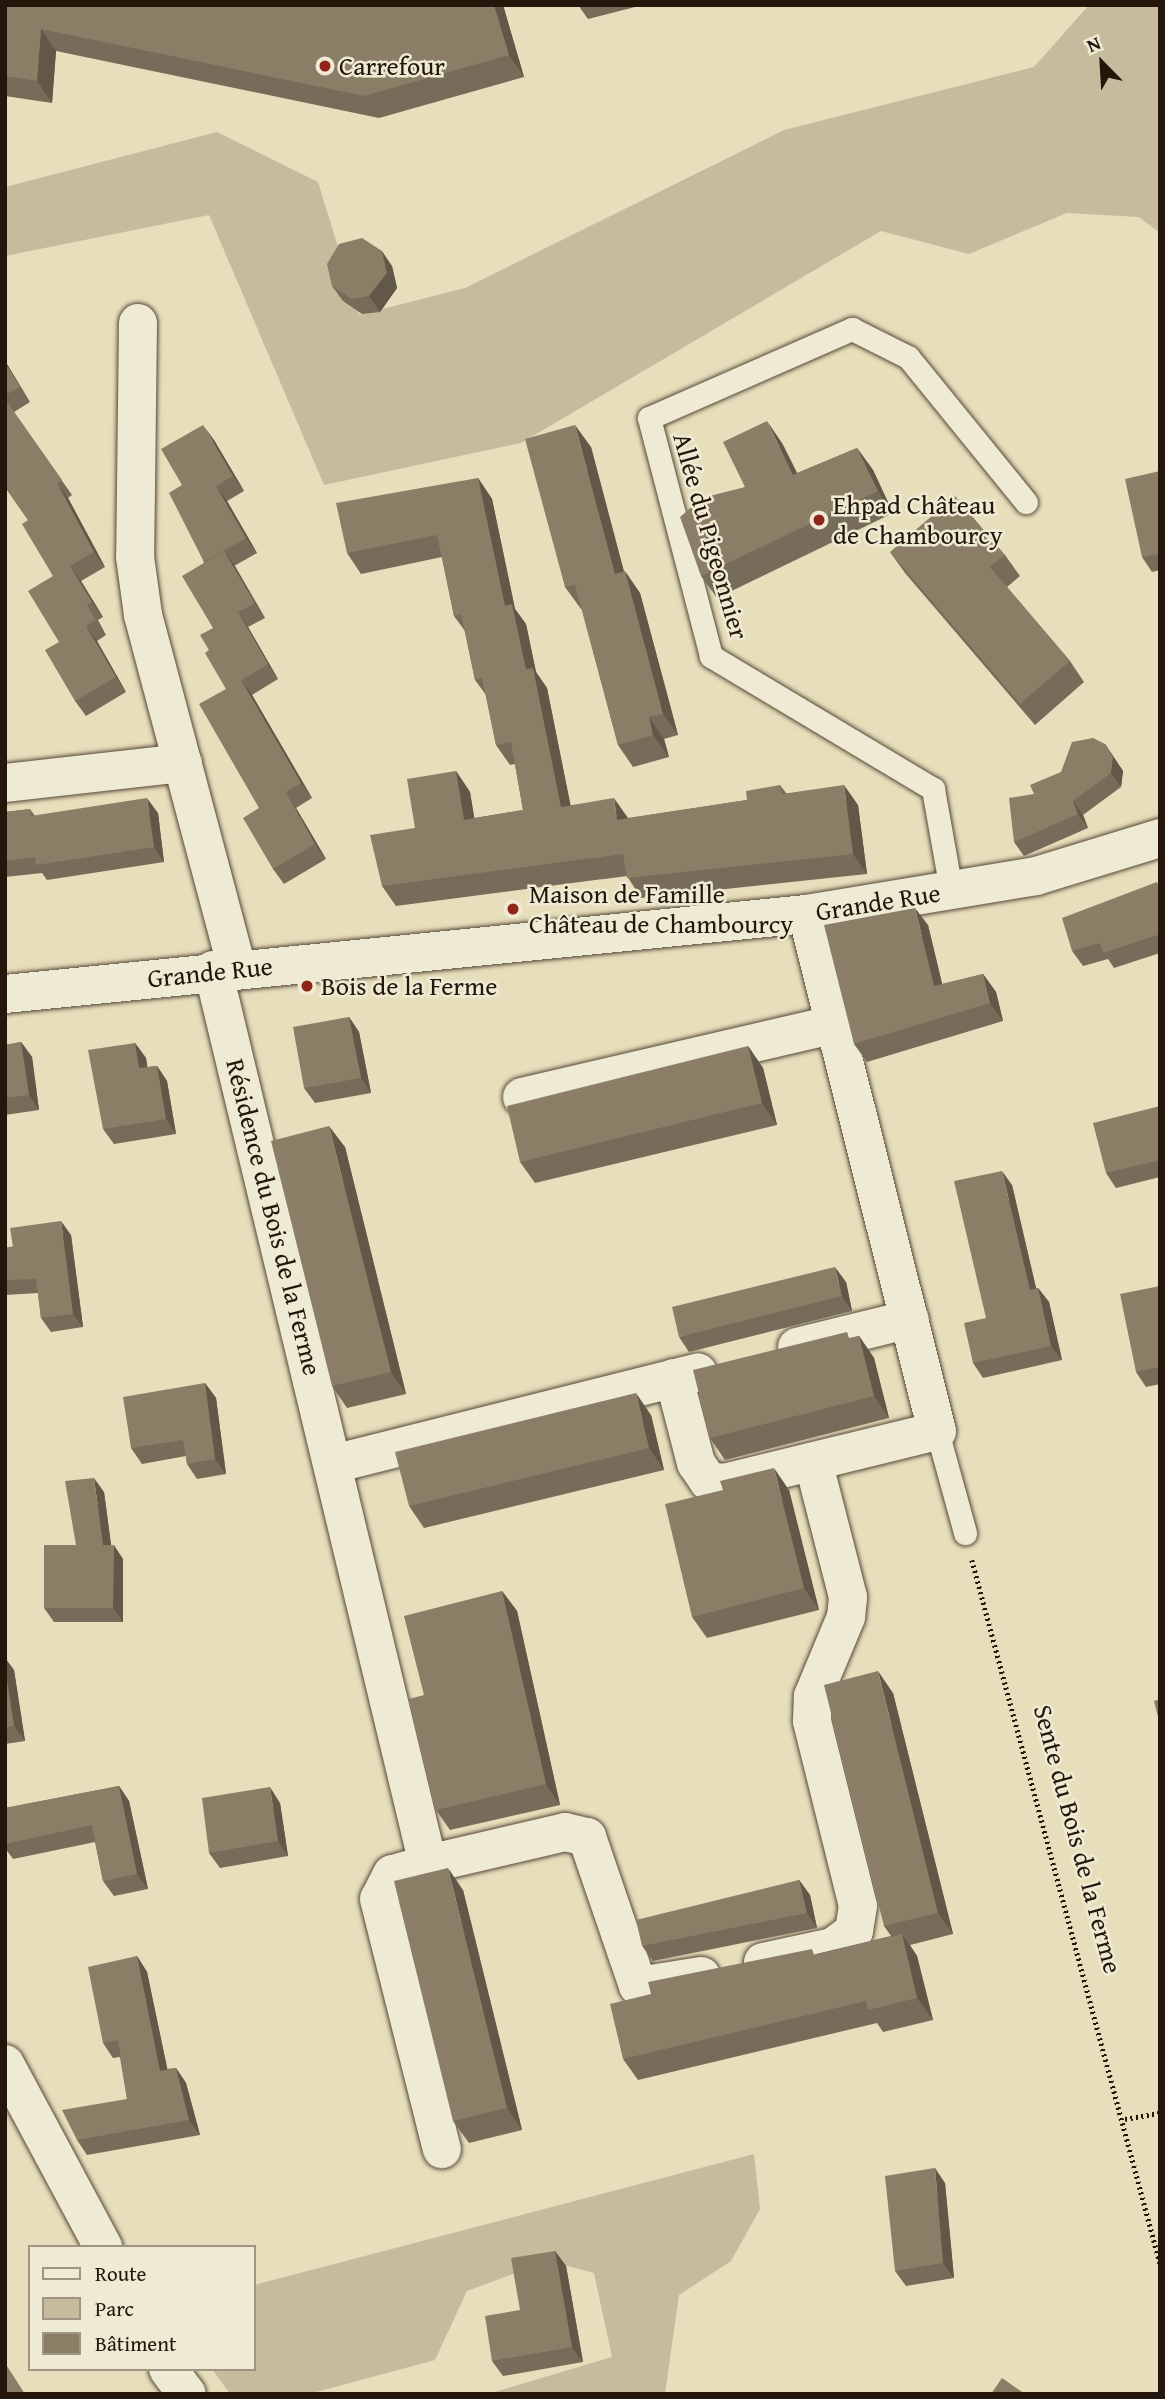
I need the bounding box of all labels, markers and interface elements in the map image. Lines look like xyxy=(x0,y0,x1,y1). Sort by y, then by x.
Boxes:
north arrow xyxy=(1067,28,1137,98)
text: N xyxy=(1082,28,1105,59)
place label: Carrefour xyxy=(339,50,445,82)
marker: Carrefour xyxy=(317,58,333,74)
street label: Allée du Pigeonnier xyxy=(667,429,755,643)
place label: Ehpad Château de Chambourcy xyxy=(833,489,1003,550)
marker: Ehpad Château de Chambourcy xyxy=(811,512,827,528)
street label: Grande Rue xyxy=(813,877,943,927)
place label: Maison de Famille Château de Chambourcy xyxy=(529,878,793,940)
marker: Maison de Famille Château de Chambourcy xyxy=(503,899,523,919)
street label: Grande Rue xyxy=(146,950,274,994)
place label: Bois de la Ferme xyxy=(321,970,497,1002)
marker: Bois de la Ferme xyxy=(299,978,315,994)
street label: Résidence du Bois de la Ferme xyxy=(220,1056,328,1378)
street label: Sente du Bois de la Ferme xyxy=(1027,1701,1129,1977)
legend xyxy=(28,2245,256,2371)
text: Route xyxy=(95,2258,146,2289)
text: Parc xyxy=(95,2293,134,2324)
text: Bâtiment xyxy=(95,2328,176,2359)

